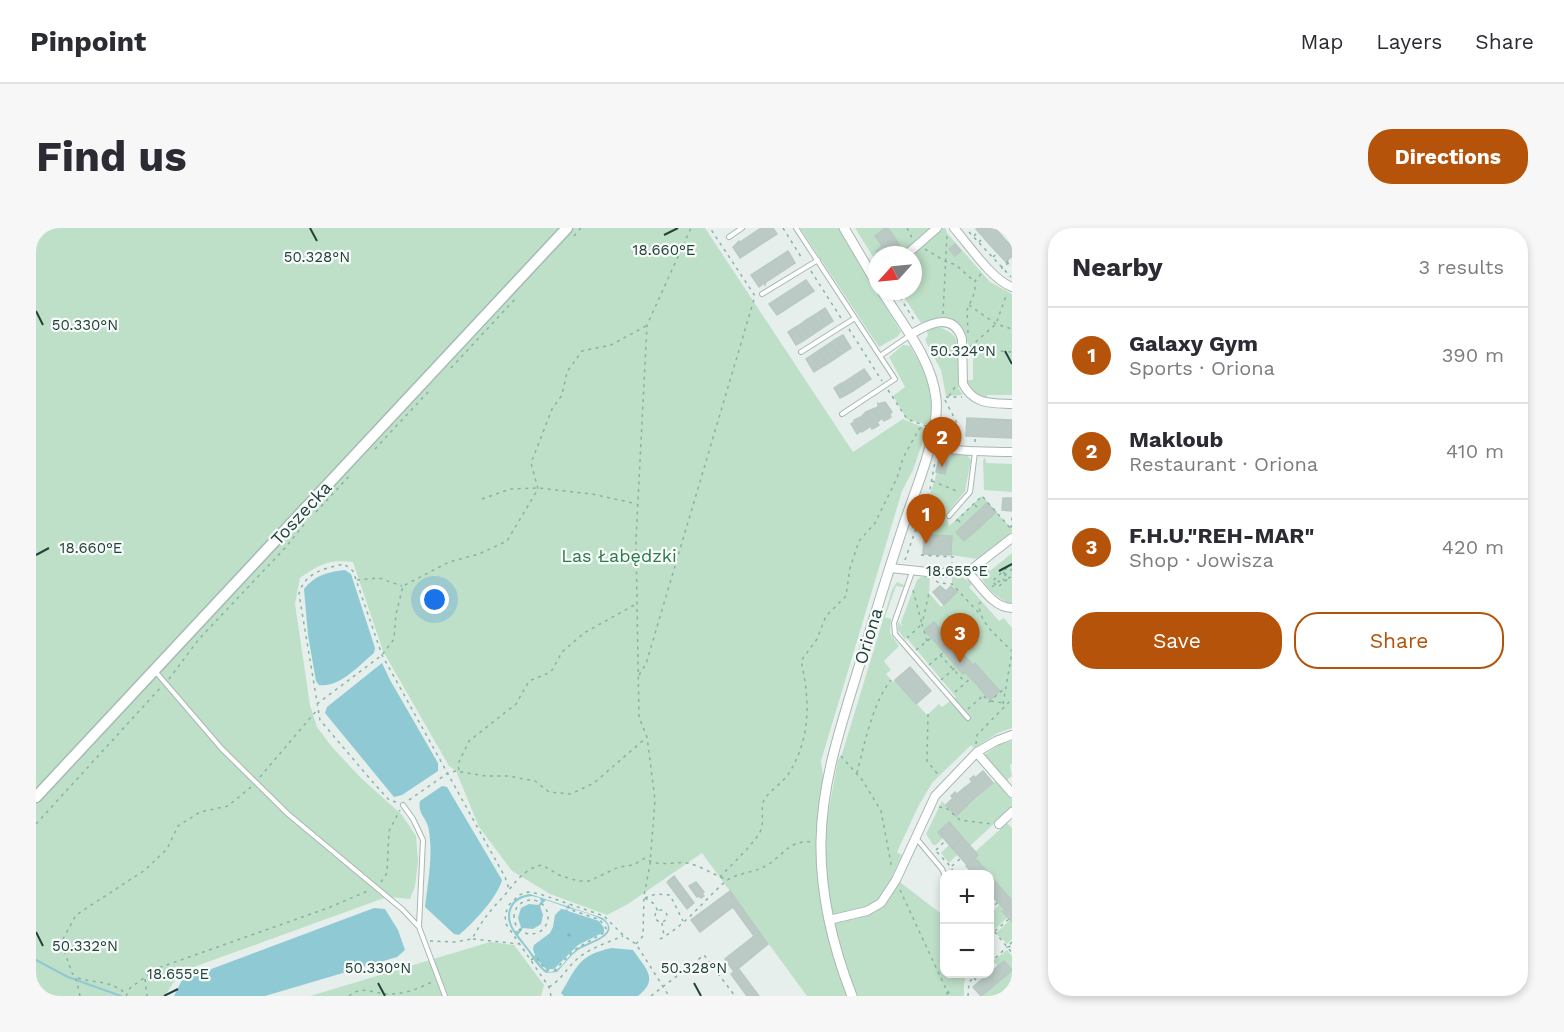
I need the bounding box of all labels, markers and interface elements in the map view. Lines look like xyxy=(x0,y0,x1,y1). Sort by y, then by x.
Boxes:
text: Pinpoint xyxy=(30,25,146,58)
text: Map xyxy=(1300,29,1343,54)
text: Layers xyxy=(1376,29,1442,54)
text: Share xyxy=(1475,29,1534,54)
button: Directions xyxy=(1368,129,1528,184)
text: Find us xyxy=(36,132,187,181)
text: 18.660°E xyxy=(633,241,695,259)
north arrow xyxy=(868,246,922,300)
text: 50.328°N xyxy=(284,248,350,266)
text: Nearby xyxy=(1072,252,1163,282)
text: 3 results xyxy=(1419,255,1504,279)
text: 50.330°N xyxy=(52,316,118,334)
text: Galaxy Gym xyxy=(1129,331,1258,356)
text: 50.324°N xyxy=(930,342,996,360)
text: 1 xyxy=(1087,343,1096,367)
text: 390 m xyxy=(1442,343,1504,367)
text: Sports · Oriona xyxy=(1129,356,1275,380)
pin: 2 xyxy=(922,418,962,467)
text: Makloub xyxy=(1129,427,1223,452)
text: 2 xyxy=(1086,439,1097,463)
text: 410 m xyxy=(1446,439,1504,463)
text: Restaurant · Oriona xyxy=(1129,452,1318,476)
street label: Toszecka xyxy=(266,477,336,549)
pin: 1 xyxy=(906,494,946,544)
text: F.H.U."REH-MAR" xyxy=(1129,523,1314,548)
text: 3 xyxy=(1086,535,1097,559)
text: 420 m xyxy=(1442,535,1504,559)
text: 18.660°E xyxy=(60,539,122,557)
park label: Las Łabędzki xyxy=(561,545,677,566)
text: Shop · Jowisza xyxy=(1129,548,1274,572)
text: 18.655°E xyxy=(926,562,988,580)
your location xyxy=(420,585,449,614)
street label: Oriona xyxy=(850,605,886,667)
button: Save xyxy=(1072,612,1282,669)
button: Share xyxy=(1294,612,1504,669)
pin: 3 xyxy=(940,614,980,663)
map controls xyxy=(940,870,994,978)
button: + xyxy=(940,870,994,924)
button: − xyxy=(940,924,994,978)
text: 50.332°N xyxy=(52,937,118,955)
text: 50.330°N xyxy=(345,959,411,977)
text: 50.328°N xyxy=(661,959,727,977)
text: 18.655°E xyxy=(147,965,209,983)

